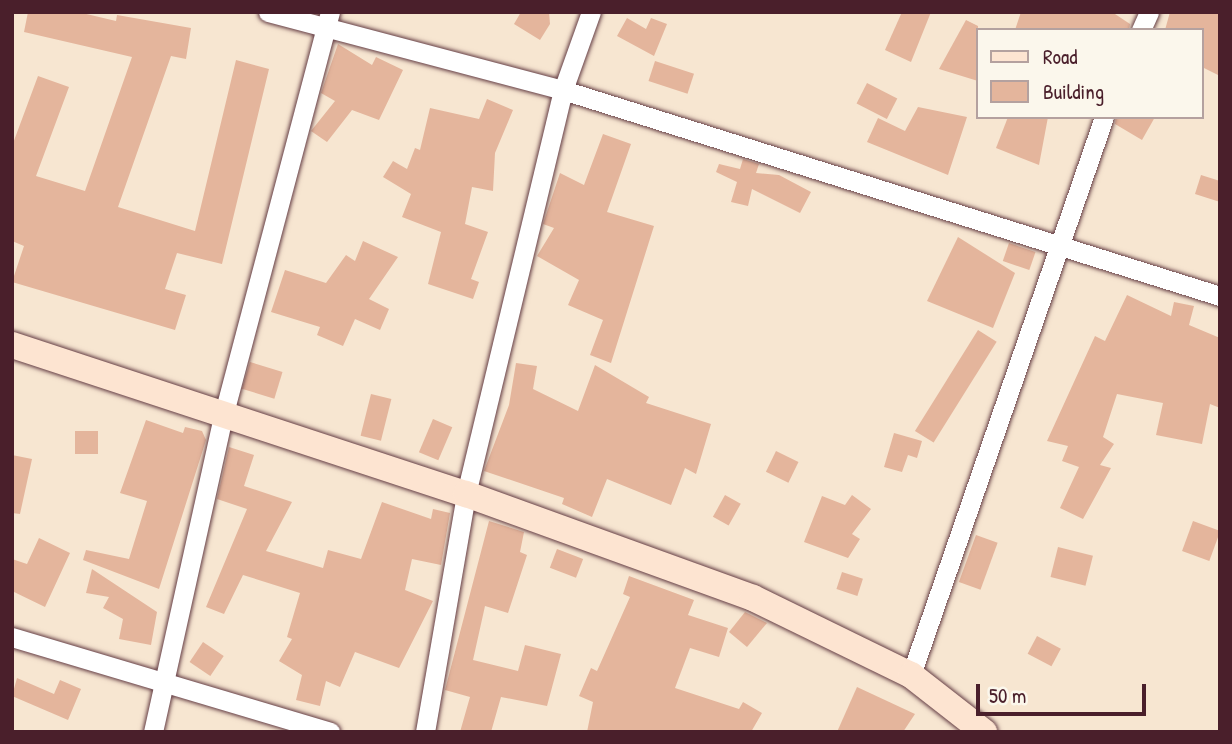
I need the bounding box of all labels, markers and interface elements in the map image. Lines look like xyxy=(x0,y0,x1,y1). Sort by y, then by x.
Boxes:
legend xyxy=(976,28,1204,119)
text: Road xyxy=(1043,42,1077,71)
text: Building xyxy=(1043,77,1104,106)
scale bar xyxy=(980,670,1150,714)
text: 50 m xyxy=(989,681,1026,710)

